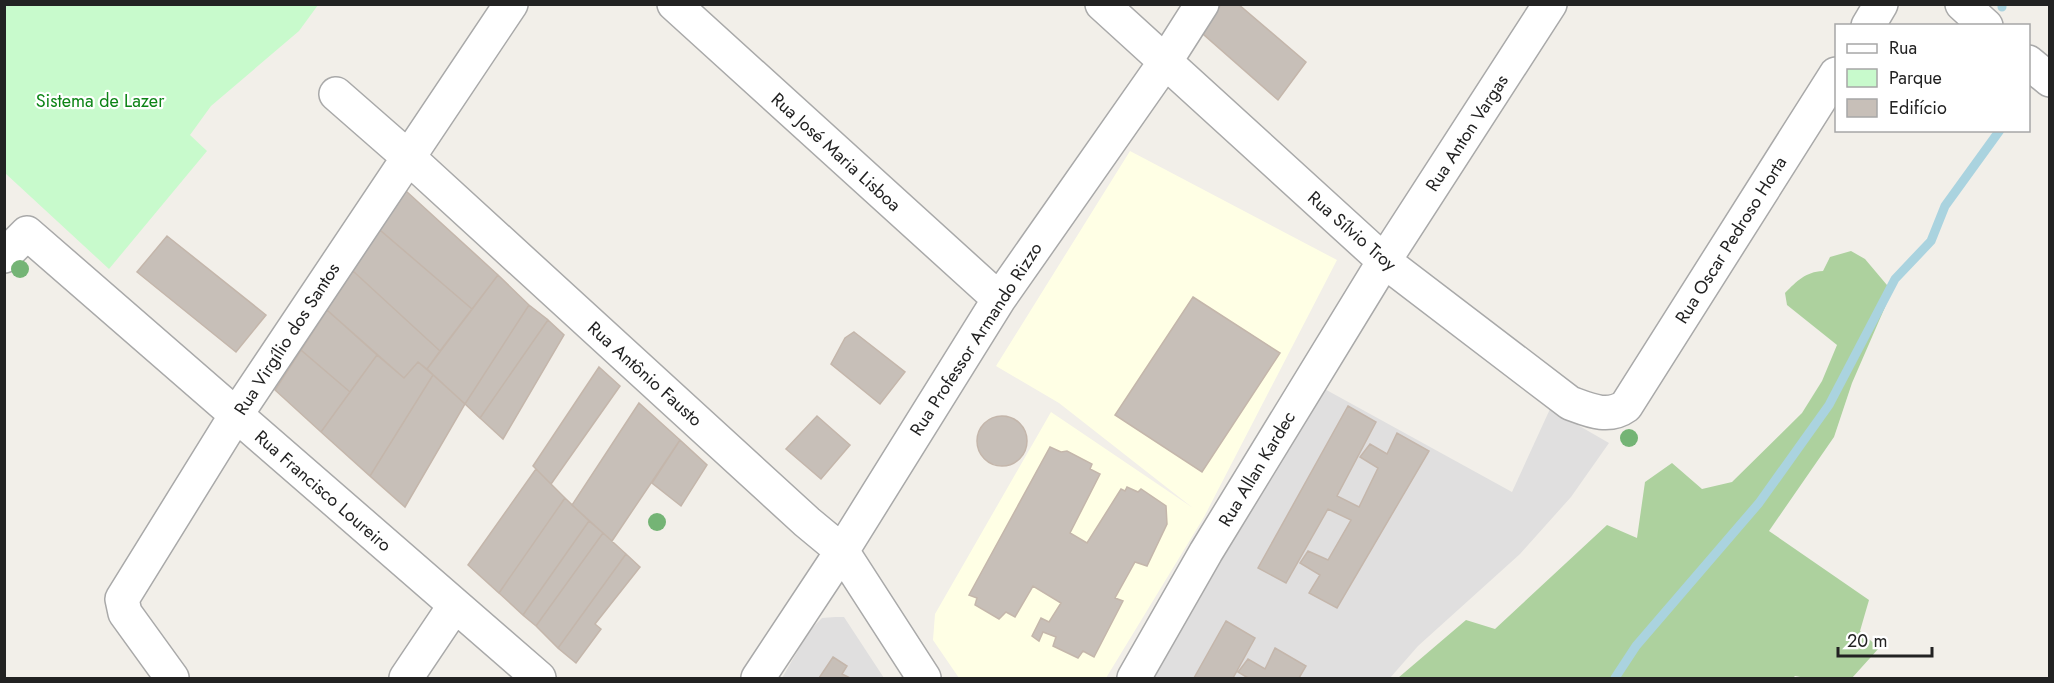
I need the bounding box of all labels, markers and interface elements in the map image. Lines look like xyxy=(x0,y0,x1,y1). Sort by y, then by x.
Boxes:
legend xyxy=(1835,24,2030,132)
text: Rua xyxy=(1889,35,1917,61)
text: Parque xyxy=(1889,65,1942,91)
street label: Rua Anton Vargas xyxy=(1419,69,1515,197)
street label: Rua José Maria Lisboa xyxy=(765,87,907,217)
park label: Sistema de Lazer xyxy=(36,88,165,114)
text: Edifício xyxy=(1889,95,1947,121)
street label: Rua Oscar Pedroso Horta xyxy=(1669,151,1793,329)
street label: Rua Sílvio Troy xyxy=(1302,185,1402,277)
street label: Rua Professor Armando Rizzo xyxy=(903,237,1049,441)
street label: Rua Virgílio dos Santos xyxy=(228,258,346,420)
street label: Rua Antônio Fausto xyxy=(582,315,708,433)
street label: Rua Allan Kardec xyxy=(1212,406,1302,532)
street label: Rua Francisco Loureiro xyxy=(249,424,397,558)
scale bar xyxy=(1838,620,1932,658)
text: 20 m xyxy=(1847,628,1887,654)

